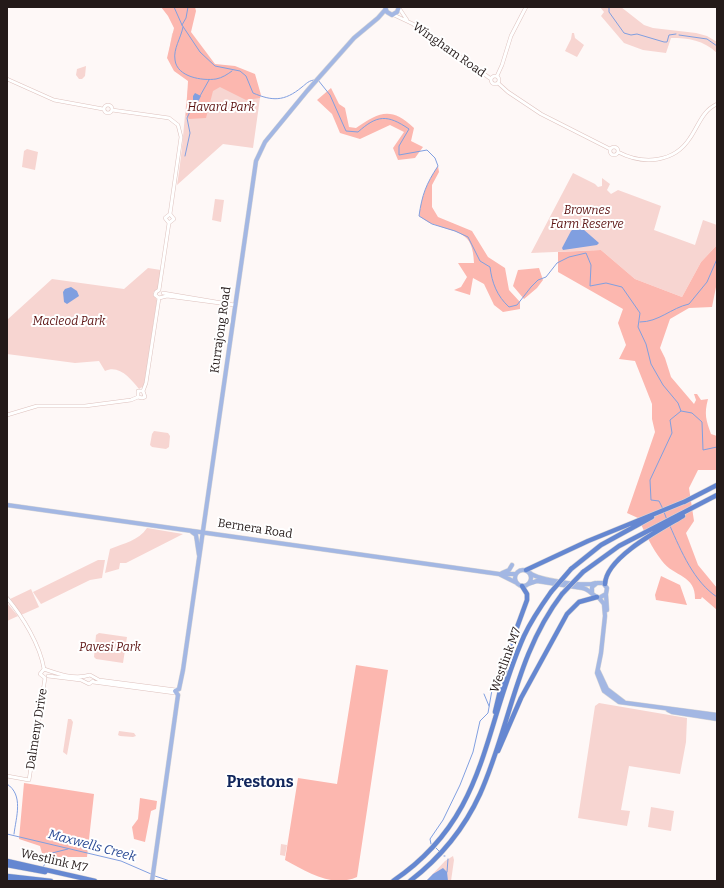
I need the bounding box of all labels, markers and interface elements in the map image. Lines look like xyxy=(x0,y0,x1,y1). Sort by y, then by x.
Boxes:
street label: Wingham Road xyxy=(410,20,488,80)
park label: Havard Park xyxy=(187,101,255,115)
park label: Brownes Farm Reserve xyxy=(550,204,624,232)
street label: Kurrajong Road xyxy=(208,286,234,374)
park label: Macleod Park xyxy=(32,315,106,329)
street label: Bernera Road xyxy=(217,516,293,542)
street label: Westlink M7 xyxy=(488,625,524,695)
park label: Pavesi Park xyxy=(79,641,141,655)
street label: Dalmeny Drive xyxy=(23,687,51,771)
district label: Prestons xyxy=(226,773,294,793)
water label: Maxwells Creek xyxy=(46,827,138,865)
street label: Westlink M7 xyxy=(19,846,89,876)

